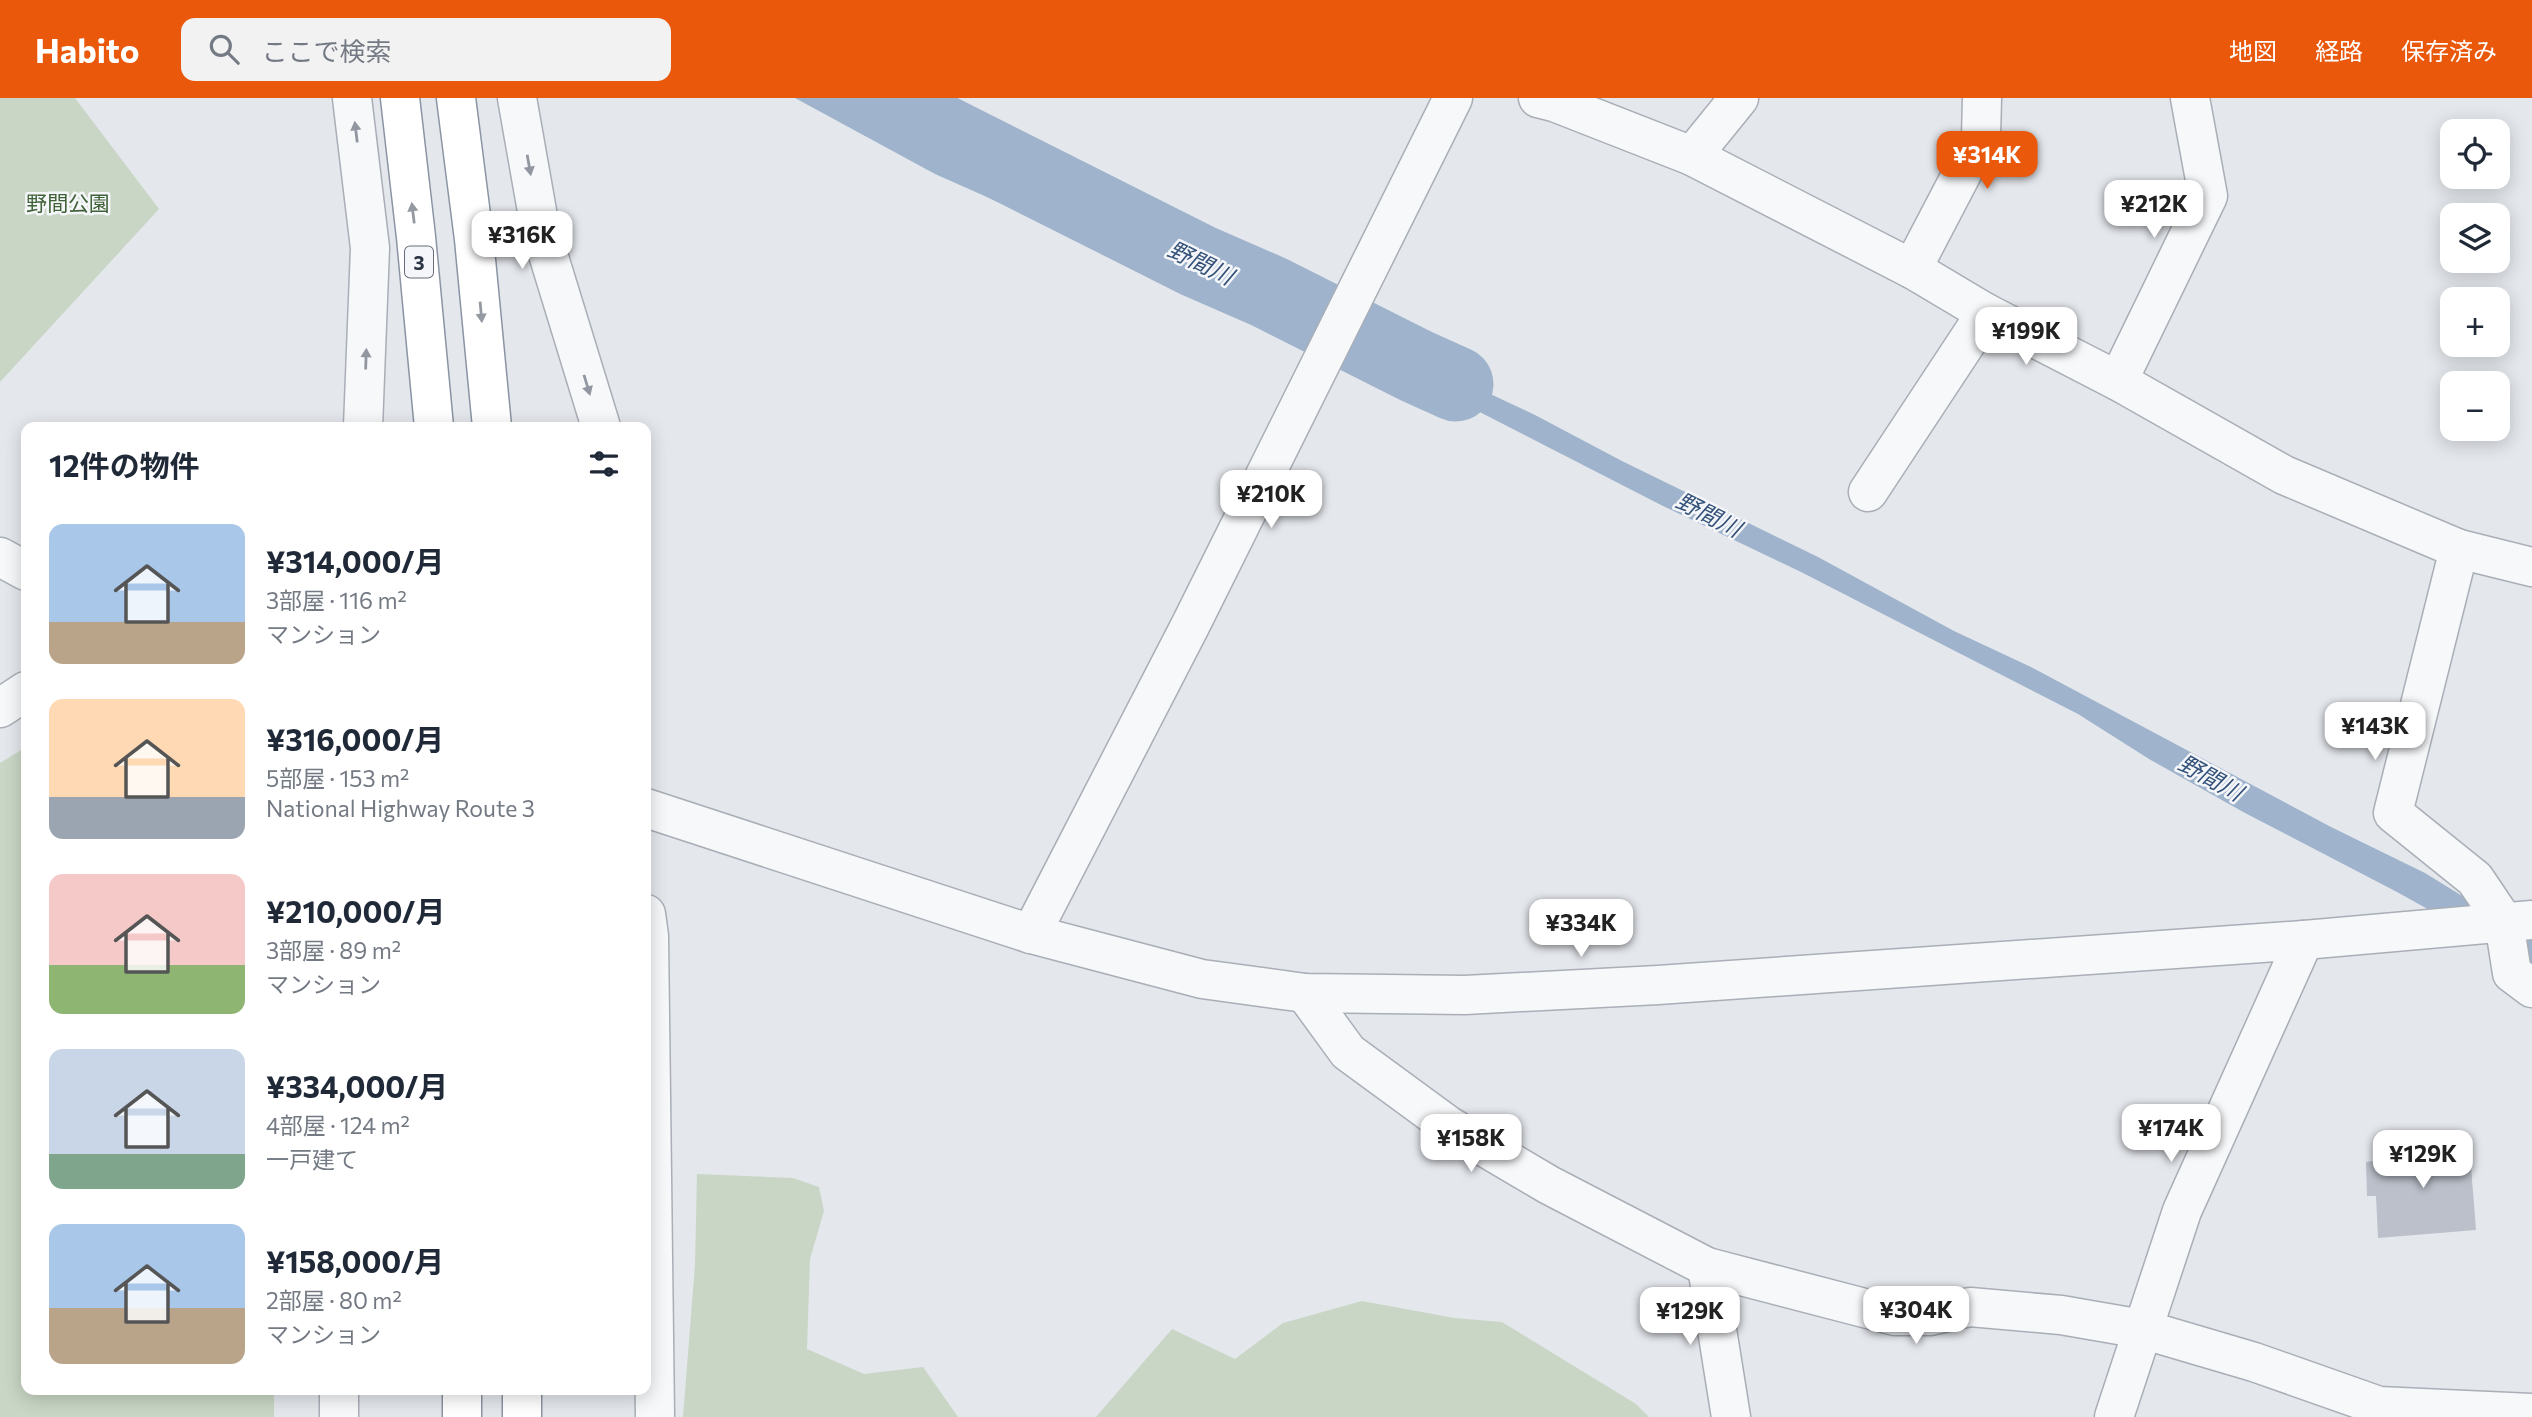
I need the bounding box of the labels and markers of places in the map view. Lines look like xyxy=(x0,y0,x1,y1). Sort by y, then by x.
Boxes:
pin: ¥314K xyxy=(1938,132,2036,191)
pin: ¥212K xyxy=(2105,180,2203,240)
pin: ¥316K xyxy=(473,212,571,271)
pin: ¥199K xyxy=(1977,308,2075,367)
pin: ¥210K xyxy=(1222,470,1320,530)
pin: ¥143K xyxy=(2326,702,2424,762)
pin: ¥334K xyxy=(1532,900,1630,959)
pin: ¥174K xyxy=(2122,1104,2220,1164)
pin: ¥158K xyxy=(1422,1114,1520,1174)
pin: ¥129K xyxy=(2374,1130,2472,1190)
pin: ¥304K xyxy=(1867,1286,1965,1346)
pin: ¥129K xyxy=(1641,1288,1739,1347)

